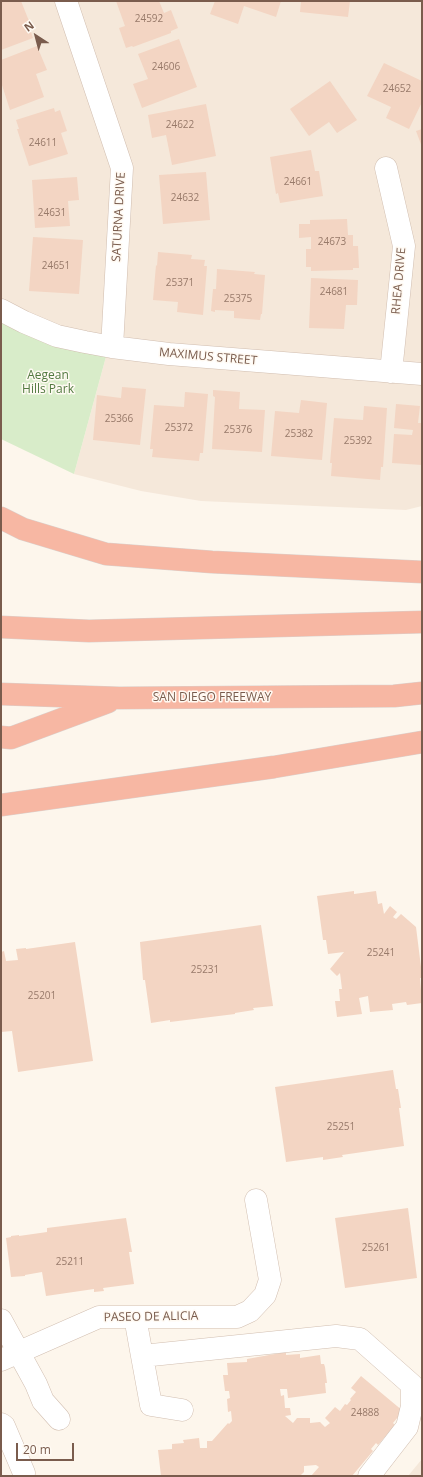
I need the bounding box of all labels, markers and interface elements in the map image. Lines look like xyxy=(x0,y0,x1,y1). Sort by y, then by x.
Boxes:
house number: 24592 xyxy=(135,13,163,25)
north arrow xyxy=(16,16,56,56)
text: N xyxy=(21,17,37,35)
house number: 24606 xyxy=(152,61,180,73)
house number: 24652 xyxy=(383,83,411,95)
house number: 24622 xyxy=(166,119,194,131)
house number: 24611 xyxy=(29,137,57,149)
street label: SATURNA DRIVE xyxy=(109,172,129,262)
house number: 24661 xyxy=(284,176,312,188)
house number: 24632 xyxy=(171,192,199,204)
house number: 24631 xyxy=(38,207,66,219)
house number: 24673 xyxy=(318,236,346,248)
street label: RHEA DRIVE xyxy=(389,247,409,315)
house number: 24651 xyxy=(42,260,70,272)
house number: 25371 xyxy=(166,277,194,289)
house number: 24681 xyxy=(320,286,348,298)
house number: 25375 xyxy=(224,293,252,305)
street label: MAXIMUS STREET xyxy=(158,346,258,368)
park label: Aegean Hills Park xyxy=(22,369,74,397)
house number: 25366 xyxy=(105,413,133,425)
house number: 25372 xyxy=(165,422,193,434)
house number: 25376 xyxy=(224,424,252,436)
house number: 25382 xyxy=(285,428,313,440)
house number: 25392 xyxy=(344,435,372,447)
street label: SAN DIEGO FREEWAY xyxy=(153,691,271,705)
house number: 25241 xyxy=(367,947,395,959)
house number: 25231 xyxy=(191,964,219,976)
house number: 25201 xyxy=(28,990,56,1002)
house number: 25251 xyxy=(327,1121,355,1133)
house number: 25261 xyxy=(362,1242,390,1254)
house number: 25211 xyxy=(56,1256,84,1268)
street label: PASEO DE ALICIA xyxy=(104,1309,198,1325)
house number: 24888 xyxy=(351,1407,379,1419)
scale bar xyxy=(18,1435,76,1461)
text: 20 m xyxy=(23,1441,51,1458)

